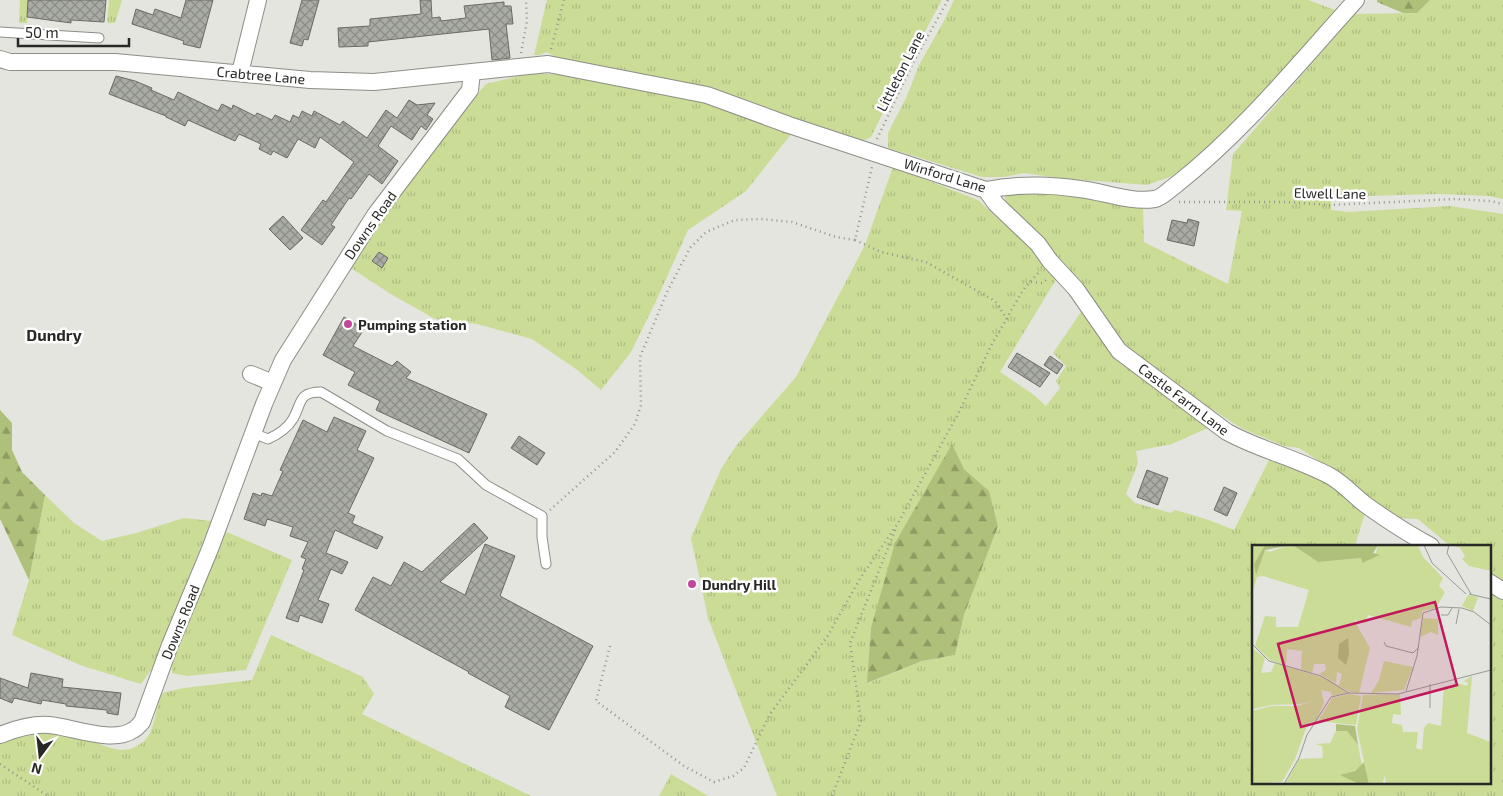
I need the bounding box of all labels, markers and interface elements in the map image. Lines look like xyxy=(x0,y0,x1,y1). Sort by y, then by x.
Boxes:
scale bar xyxy=(18,15,129,47)
text: 50 m xyxy=(25,23,59,41)
street label: Littleton Lane xyxy=(872,28,928,114)
street label: Crabtree Lane xyxy=(216,63,306,87)
street label: Winford Lane xyxy=(902,154,988,196)
street label: Elwell Lane xyxy=(1294,184,1366,202)
street label: Downs Road xyxy=(340,188,400,262)
place label: Pumping station xyxy=(358,316,467,333)
marker: Pumping station xyxy=(342,318,354,330)
district label: Dundry xyxy=(26,325,82,345)
street label: Castle Farm Lane xyxy=(1135,359,1233,439)
inset map xyxy=(1252,545,1490,784)
place label: Dundry Hill xyxy=(702,576,776,593)
marker: Dundry Hill xyxy=(686,578,698,590)
street label: Downs Road xyxy=(157,582,203,662)
north arrow xyxy=(15,731,65,781)
text: N xyxy=(29,760,44,779)

